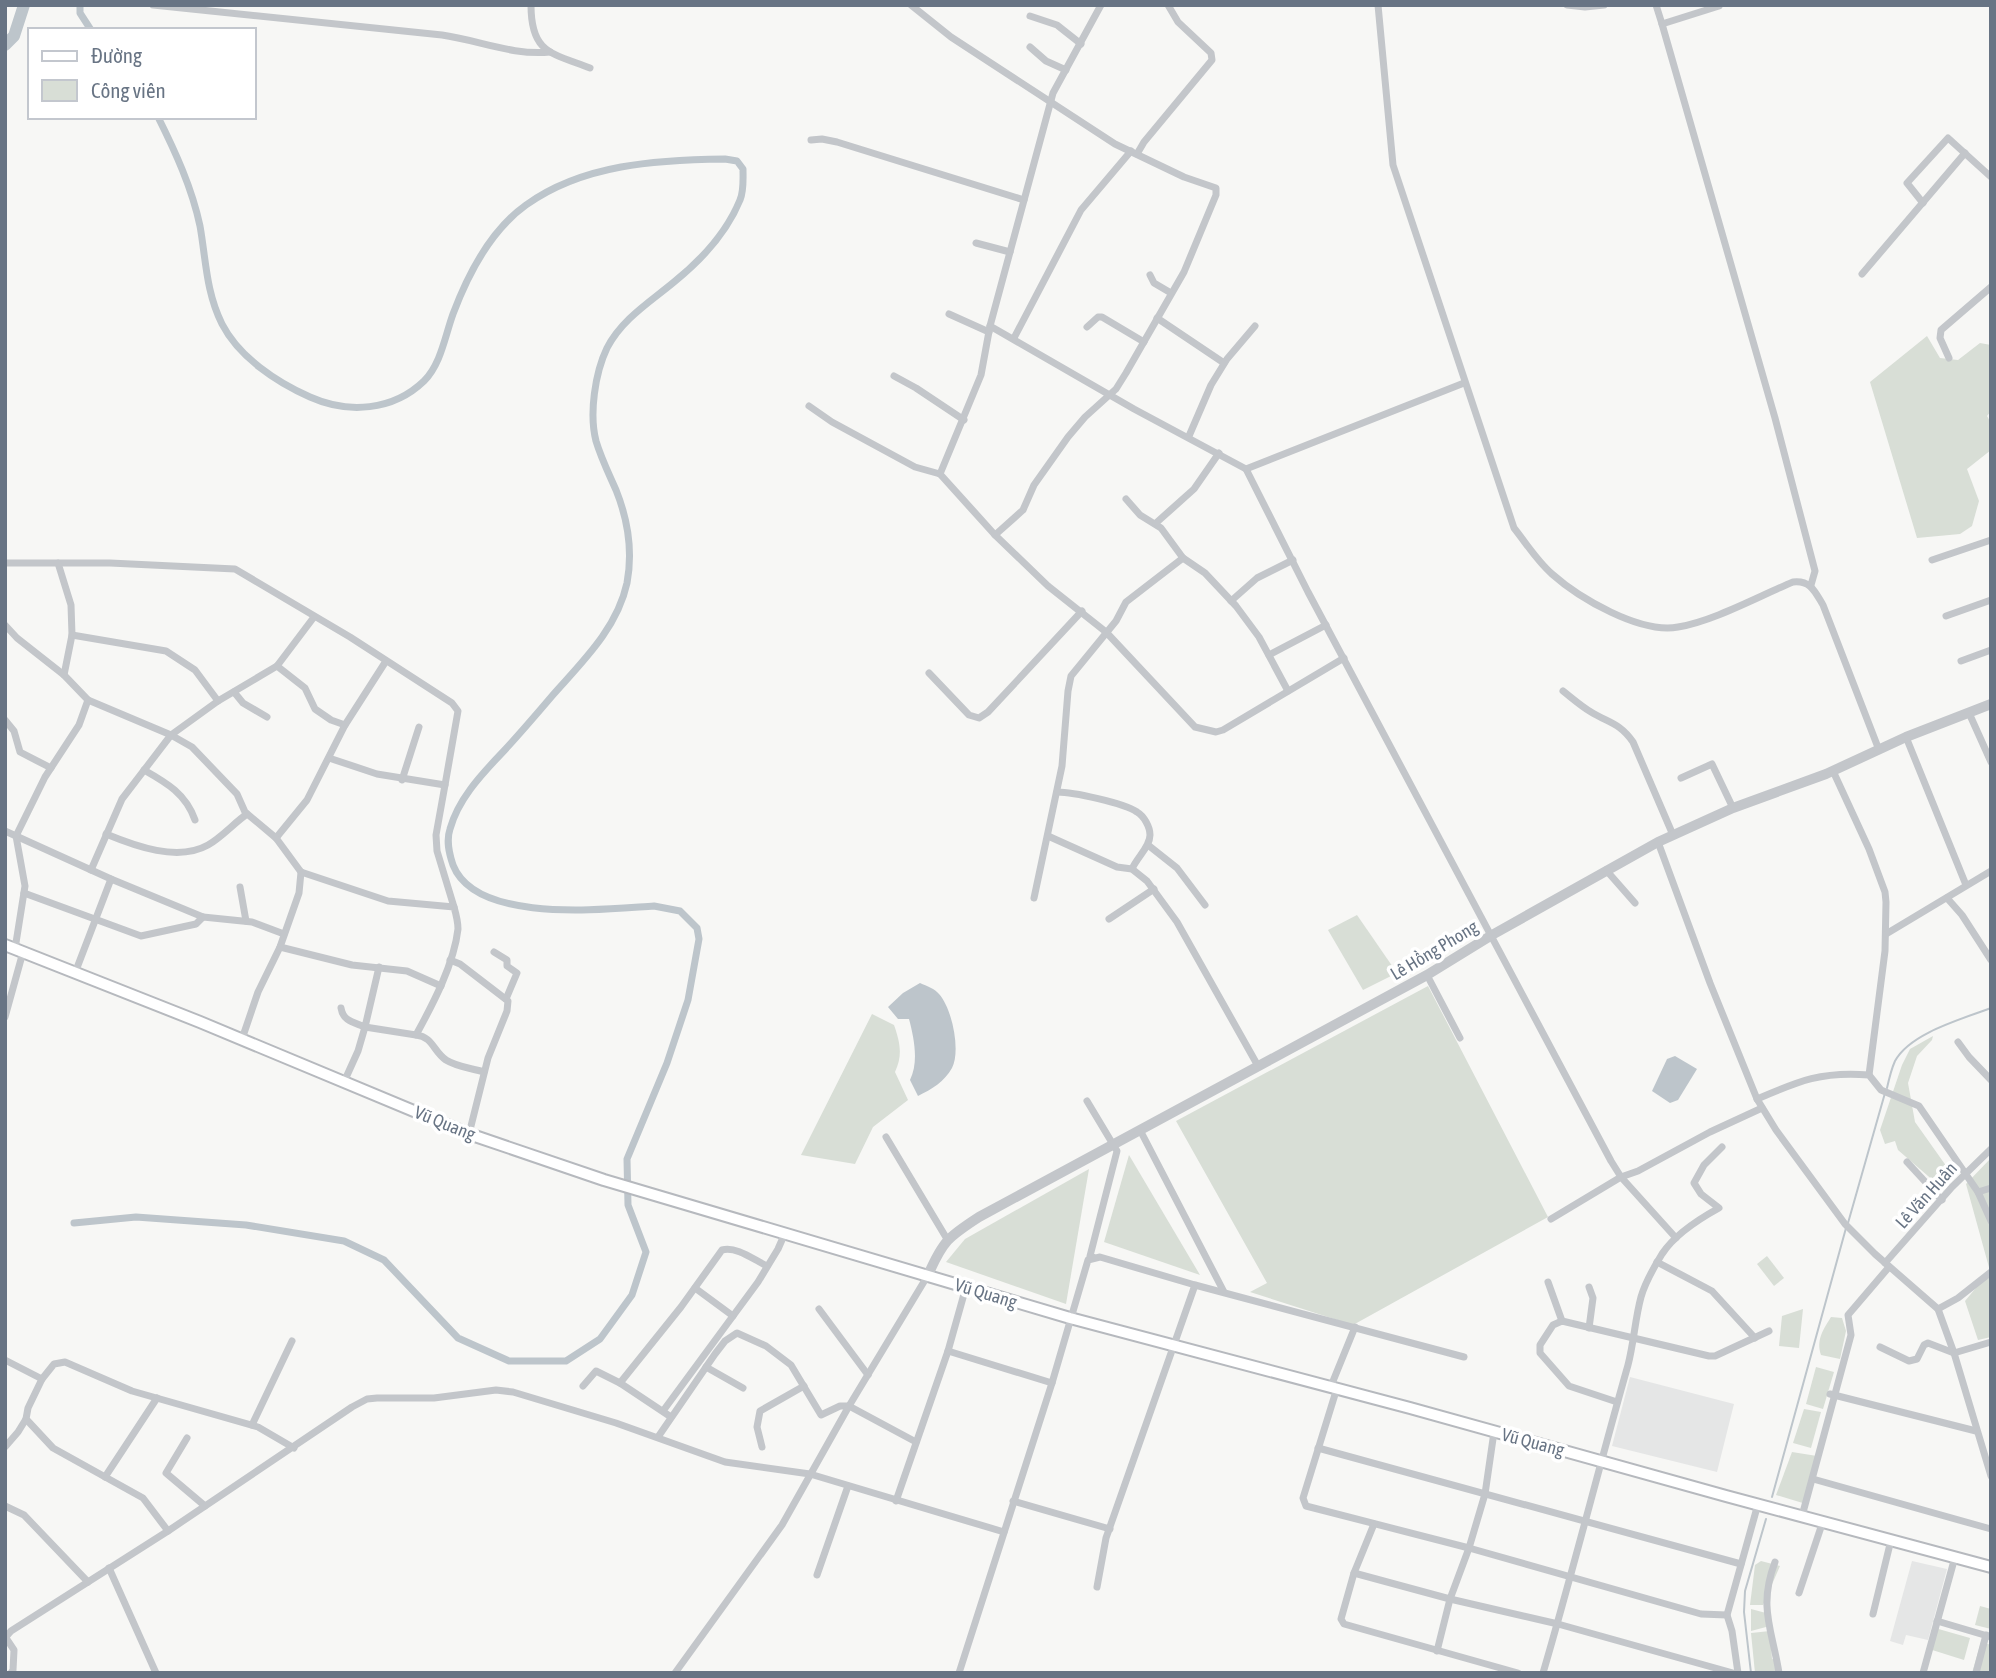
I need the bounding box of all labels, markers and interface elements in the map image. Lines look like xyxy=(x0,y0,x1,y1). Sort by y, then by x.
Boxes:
legend xyxy=(28,28,256,119)
text: Đường xyxy=(91,43,142,67)
text: Công viên xyxy=(91,78,166,102)
street label: Lê Hồng Phong xyxy=(1386,915,1482,984)
street label: Vũ Quang xyxy=(412,1101,479,1145)
street label: Lê Văn Huân xyxy=(1891,1158,1961,1232)
street label: Vũ Quang xyxy=(952,1274,1020,1312)
street label: Vũ Quang xyxy=(1499,1424,1567,1460)

